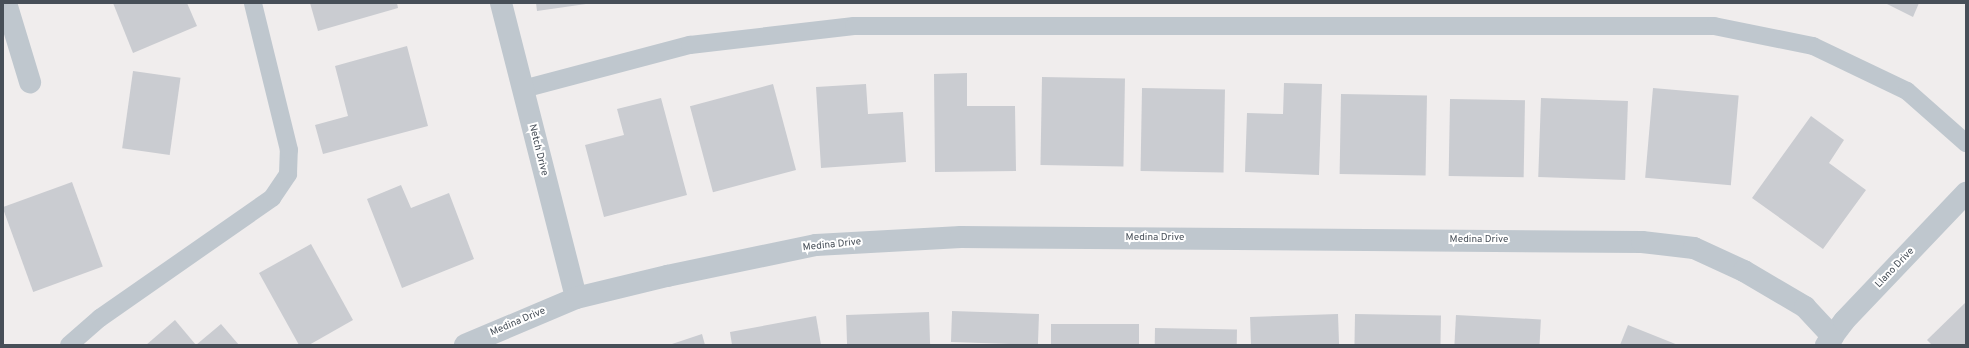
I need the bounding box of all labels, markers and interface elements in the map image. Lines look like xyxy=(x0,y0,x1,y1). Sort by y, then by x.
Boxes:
street label: Netch Drive xyxy=(526,123,550,177)
street label: Medina Drive xyxy=(1126,232,1184,244)
street label: Medina Drive xyxy=(1450,234,1508,246)
street label: Medina Drive xyxy=(802,236,862,254)
street label: Llano Drive xyxy=(1873,245,1917,291)
street label: Medina Drive xyxy=(489,305,547,339)

